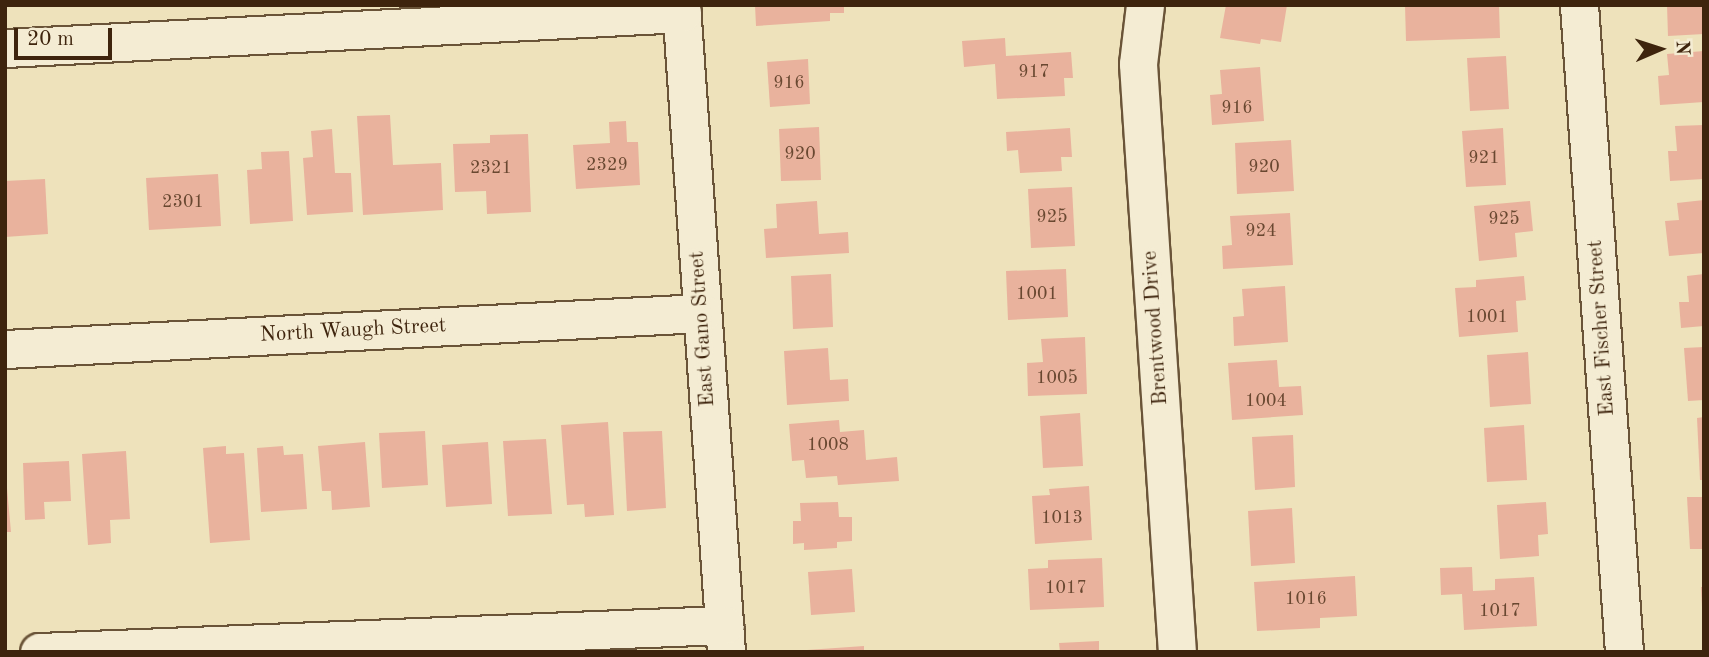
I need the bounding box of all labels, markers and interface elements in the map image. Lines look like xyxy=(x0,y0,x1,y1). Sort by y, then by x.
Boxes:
scale bar xyxy=(18,14,116,58)
north arrow xyxy=(1625,14,1695,84)
text: 20 m xyxy=(27,29,74,50)
text: N xyxy=(1672,40,1691,56)
house number: 917 xyxy=(1018,61,1050,83)
house number: 916 xyxy=(773,72,805,94)
house number: 916 xyxy=(1221,97,1253,119)
house number: 920 xyxy=(784,143,816,165)
house number: 921 xyxy=(1468,147,1500,169)
house number: 2329 xyxy=(586,154,628,176)
house number: 920 xyxy=(1248,156,1280,178)
house number: 2321 xyxy=(470,157,512,179)
house number: 2301 xyxy=(162,191,204,213)
house number: 925 xyxy=(1036,206,1068,228)
house number: 925 xyxy=(1488,208,1520,230)
house number: 924 xyxy=(1245,220,1277,242)
street label: East Fischer Street xyxy=(1583,239,1621,417)
street label: East Gano Street xyxy=(685,250,721,408)
street label: Brentwood Drive xyxy=(1138,250,1174,406)
house number: 1001 xyxy=(1016,283,1058,305)
house number: 1001 xyxy=(1466,306,1508,328)
street label: North Waugh Street xyxy=(259,314,447,348)
house number: 1005 xyxy=(1036,367,1078,389)
house number: 1004 xyxy=(1245,390,1287,412)
house number: 1008 xyxy=(807,434,849,456)
house number: 1013 xyxy=(1041,507,1083,529)
house number: 1017 xyxy=(1045,577,1087,599)
house number: 1016 xyxy=(1285,588,1327,610)
house number: 1017 xyxy=(1479,600,1521,622)

